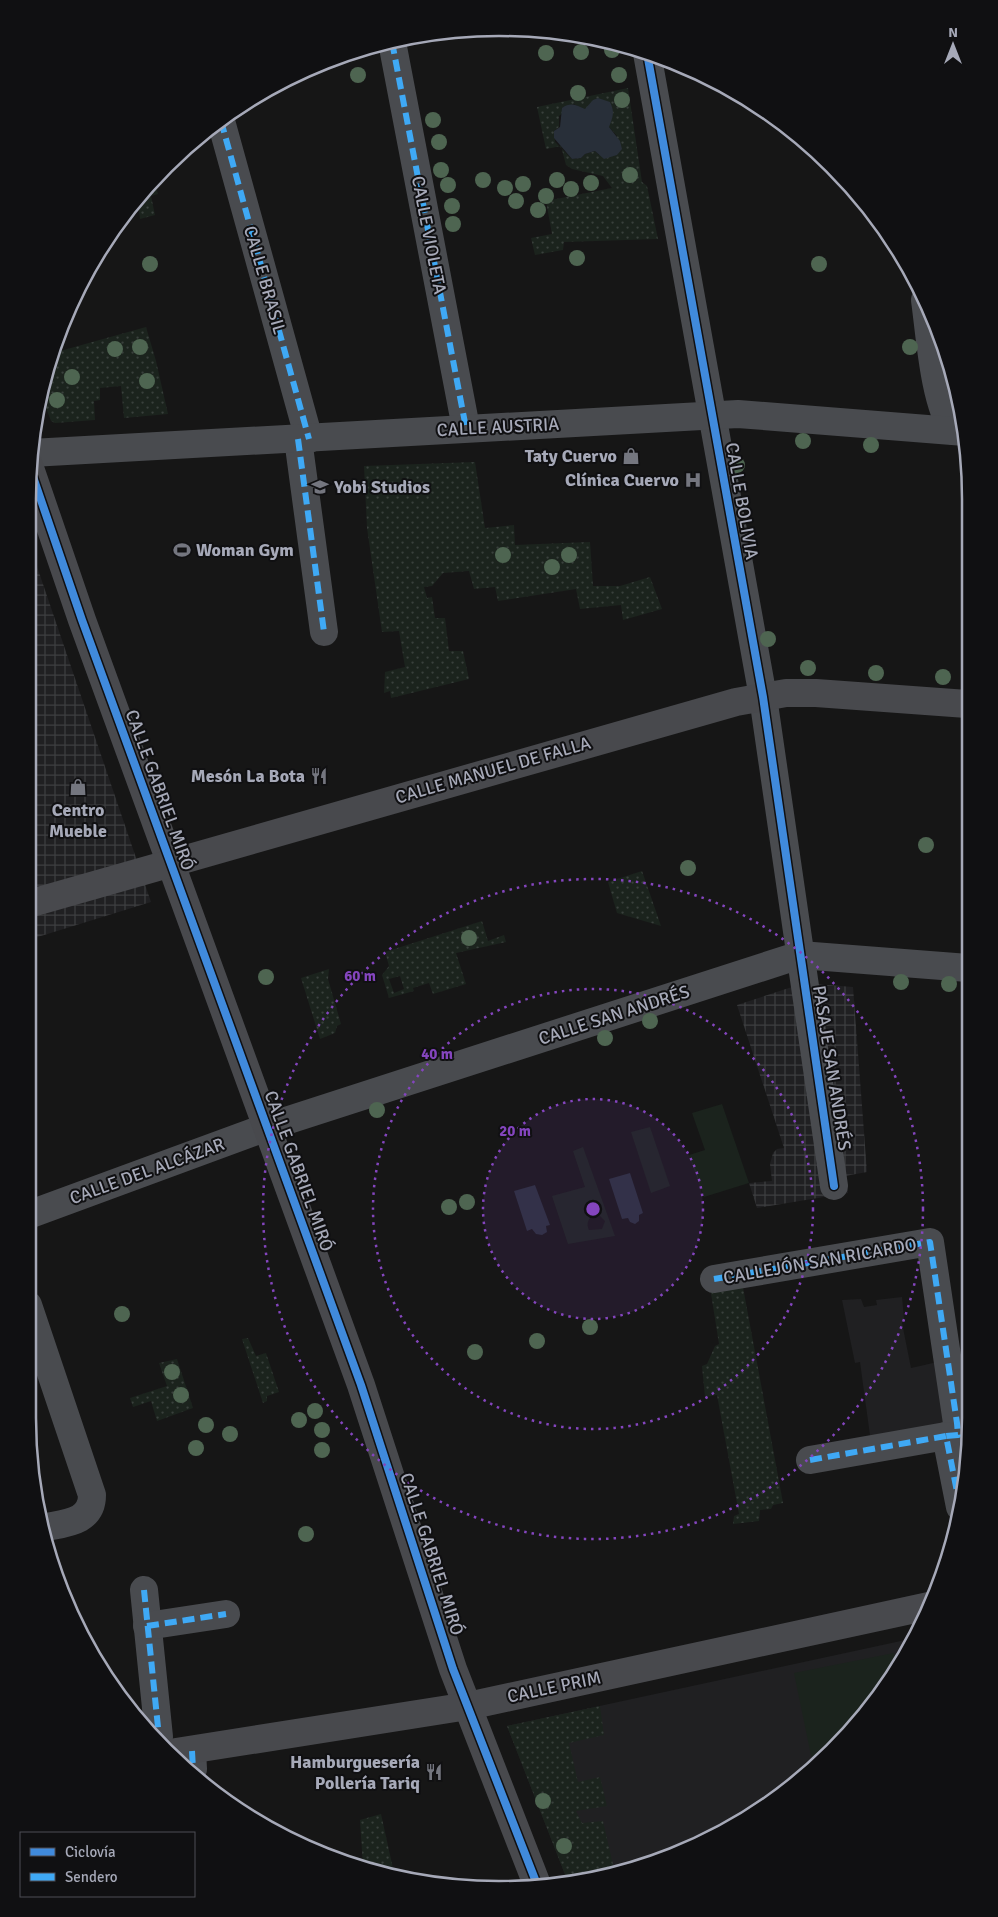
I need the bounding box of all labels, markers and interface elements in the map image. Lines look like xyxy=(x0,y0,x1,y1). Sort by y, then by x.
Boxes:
north arrow xyxy=(928,20,978,70)
text: N xyxy=(948,24,958,41)
street label: CALLE VIOLETA xyxy=(407,174,451,296)
street label: CALLE BRASIL xyxy=(239,223,291,337)
street label: CALLE AUSTRIA xyxy=(436,413,560,441)
street label: CALLE BOLIVIA xyxy=(721,441,763,561)
place label: Taty Cuervo xyxy=(525,445,617,467)
shop icon: Taty Cuervo xyxy=(621,446,641,466)
place label: Clínica Cuervo xyxy=(565,469,679,491)
hospital icon: Clínica Cuervo xyxy=(683,470,703,490)
place label: Yobi Studios xyxy=(333,476,430,498)
school or university icon: Yobi Studios xyxy=(310,477,330,497)
place label: Woman Gym xyxy=(196,539,294,561)
sports icon: Woman Gym xyxy=(172,540,192,560)
street label: CALLE GABRIEL MIRÓ xyxy=(121,707,199,873)
street label: CALLE MANUEL DE FALLA xyxy=(393,732,593,808)
place label: Mesón La Bota xyxy=(191,765,305,787)
restaurant icon: Mesón La Bota xyxy=(309,766,329,786)
shop icon: Centro Mueble xyxy=(68,777,88,797)
place label: Centro Mueble xyxy=(49,799,107,842)
text: 60 m xyxy=(344,967,376,985)
street label: CALLE SAN ANDRÉS xyxy=(536,980,692,1050)
street label: PASAJE SAN ANDRÉS xyxy=(808,984,856,1152)
text: 40 m xyxy=(421,1045,453,1063)
street label: CALLE GABRIEL MIRÓ xyxy=(260,1088,338,1254)
text: 20 m xyxy=(499,1122,531,1140)
street label: CALLE DEL ALCÁZAR xyxy=(67,1133,228,1209)
centre of rings xyxy=(584,1200,602,1218)
street label: CALLEJÓN SAN RICARDO xyxy=(722,1233,918,1289)
street label: CALLE GABRIEL MIRÓ xyxy=(395,1470,469,1638)
street label: CALLE PRIM xyxy=(505,1666,603,1708)
place label: Hamburguesería Pollería Tariq xyxy=(290,1751,420,1794)
restaurant icon: Hamburguesería Pollería Tariq xyxy=(424,1762,444,1782)
legend xyxy=(20,1832,195,1897)
text: Ciclovía xyxy=(65,1843,116,1861)
text: Sendero xyxy=(65,1868,118,1886)

